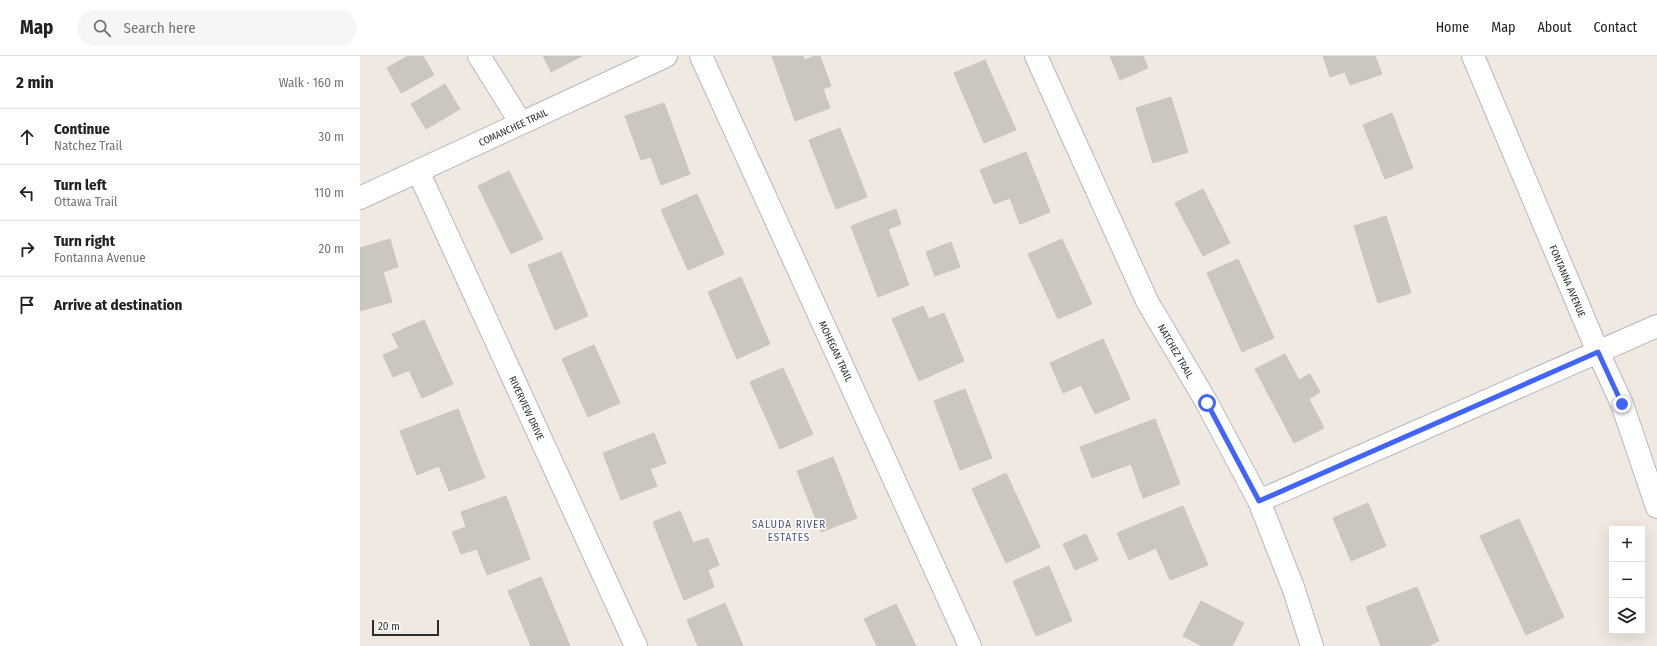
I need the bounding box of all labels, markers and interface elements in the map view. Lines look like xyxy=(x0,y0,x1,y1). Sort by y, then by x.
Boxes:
search box xyxy=(77,10,357,46)
text: Map xyxy=(20,16,53,39)
icon: search xyxy=(91,17,113,39)
text: Search here xyxy=(123,19,196,37)
text: Home xyxy=(1436,19,1469,36)
text: Map xyxy=(1491,19,1515,36)
text: About xyxy=(1537,19,1572,36)
text: Contact xyxy=(1594,19,1637,36)
text: 2 min xyxy=(16,72,54,93)
text: Walk · 160 m xyxy=(279,75,344,90)
street label: COMANCHEE TRAIL xyxy=(477,106,550,149)
text: Continue xyxy=(54,120,110,138)
icon: ahead xyxy=(16,126,38,148)
text: 30 m xyxy=(318,129,344,144)
text: Natchez Trail xyxy=(54,138,122,153)
text: Turn left xyxy=(54,176,107,194)
icon: left xyxy=(16,182,38,204)
text: 110 m xyxy=(314,185,344,200)
text: Ottawa Trail xyxy=(54,194,118,209)
text: Turn right xyxy=(54,232,115,250)
icon: right xyxy=(16,238,38,260)
text: 20 m xyxy=(318,241,344,256)
street label: FONTANNA AVENUE xyxy=(1546,243,1588,320)
text: Fontanna Avenue xyxy=(54,250,146,265)
icon: arrive xyxy=(16,294,38,316)
text: Arrive at destination xyxy=(54,296,182,314)
street label: MOHEGAN TRAIL xyxy=(816,319,855,384)
street label: NATCHEZ TRAIL xyxy=(1155,322,1196,381)
street label: RIVERVIEW DRIVE xyxy=(506,375,546,443)
route start xyxy=(1198,394,1216,412)
route end xyxy=(1613,395,1631,413)
district label: SALUDA RIVER ESTATES xyxy=(752,518,826,544)
map controls xyxy=(1609,526,1645,634)
button: + xyxy=(1609,526,1645,562)
button: − xyxy=(1609,562,1645,598)
button: layers xyxy=(1609,598,1645,634)
scale bar xyxy=(372,618,439,637)
text: 20 m xyxy=(378,620,400,633)

